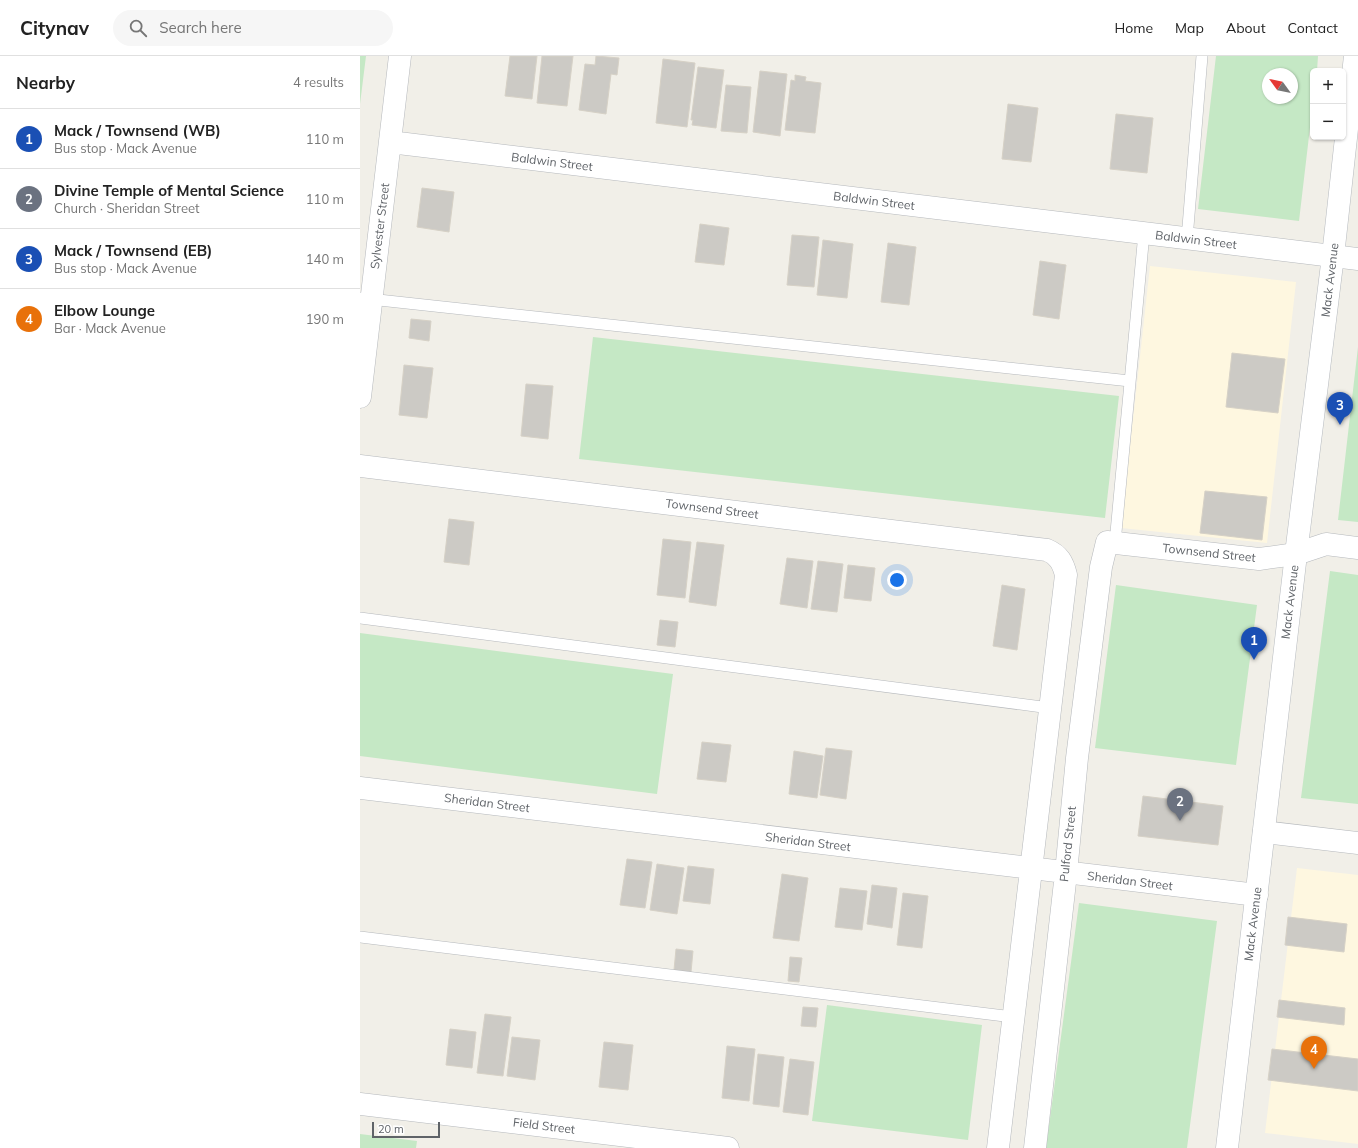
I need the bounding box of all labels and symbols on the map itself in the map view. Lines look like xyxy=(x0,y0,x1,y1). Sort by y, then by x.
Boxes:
north arrow xyxy=(1262,68,1298,104)
street label: Baldwin Street xyxy=(510,149,594,174)
street label: Sylvester Street xyxy=(367,182,392,270)
street label: Baldwin Street xyxy=(832,188,916,213)
street label: Baldwin Street xyxy=(1154,227,1238,252)
street label: Mack Avenue xyxy=(1318,242,1341,318)
pin: 3 xyxy=(1327,392,1353,425)
street label: Townsend Street xyxy=(665,495,759,522)
street label: Townsend Street xyxy=(1162,540,1256,565)
street label: Mack Avenue xyxy=(1278,564,1301,640)
your location xyxy=(887,570,907,590)
pin: 1 xyxy=(1241,627,1267,660)
pin: 2 xyxy=(1167,788,1193,821)
street label: Sheridan Street xyxy=(443,790,531,815)
street label: Pulford Street xyxy=(1056,805,1079,883)
street label: Sheridan Street xyxy=(764,829,852,854)
street label: Sheridan Street xyxy=(1086,868,1174,893)
street label: Mack Avenue xyxy=(1241,886,1264,962)
pin: 4 xyxy=(1301,1036,1327,1069)
street label: Field Street xyxy=(512,1114,576,1137)
scale bar xyxy=(372,1120,440,1139)

